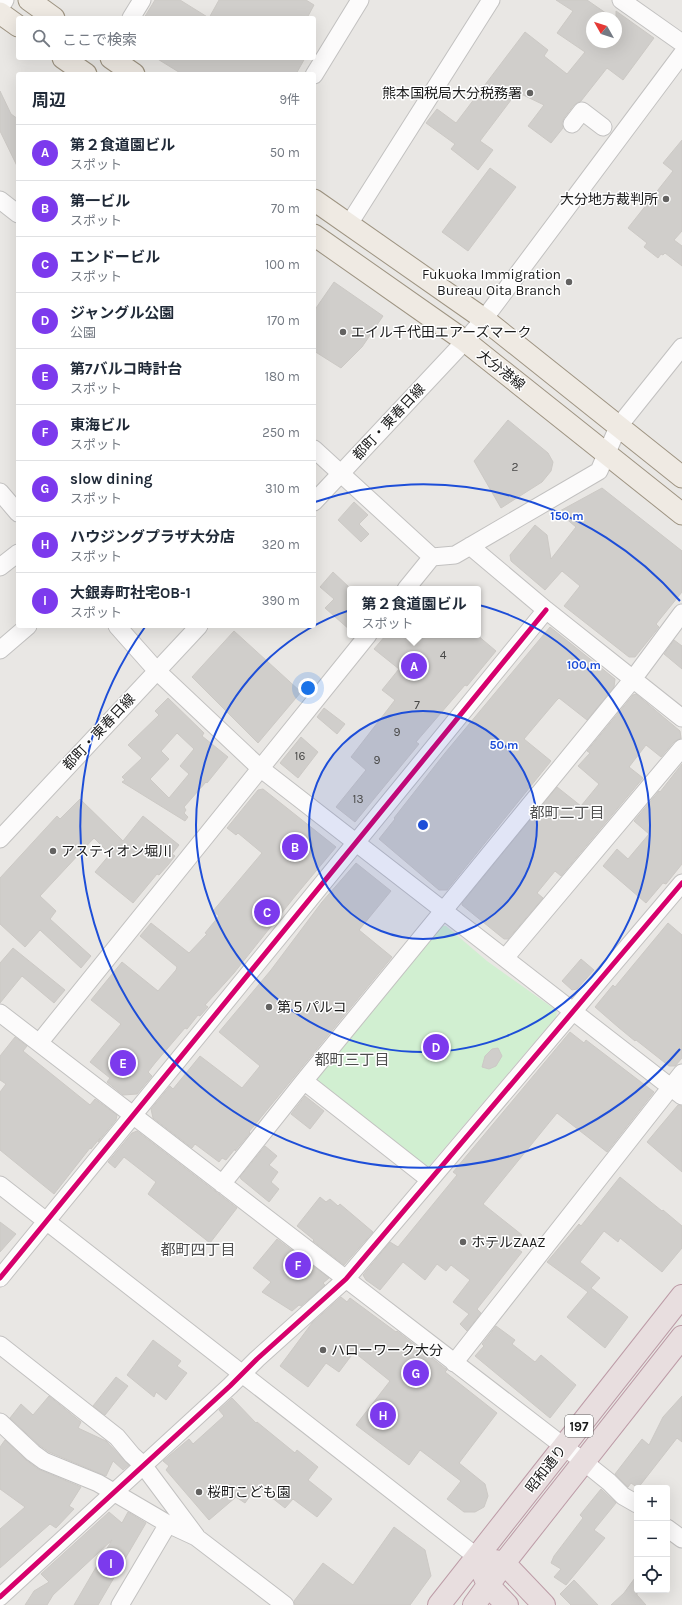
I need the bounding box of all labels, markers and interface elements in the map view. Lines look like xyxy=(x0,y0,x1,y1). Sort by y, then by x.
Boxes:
north arrow xyxy=(586,12,622,48)
search box xyxy=(16,16,316,60)
icon: search xyxy=(30,27,52,49)
text: ここで検索 xyxy=(62,31,137,49)
place label: 熊本国税局大分税務署 xyxy=(382,85,522,102)
marker: 熊本国税局大分税務署 xyxy=(525,88,535,98)
text: 周辺 xyxy=(32,90,66,110)
text: 9件 xyxy=(279,92,300,107)
text: 第２食道園ビル xyxy=(70,136,175,154)
text: A xyxy=(41,145,49,160)
text: 50 m xyxy=(270,145,300,160)
text: スポット xyxy=(70,157,122,172)
place label: 大分地方裁判所 xyxy=(560,191,658,208)
text: 第一ビル xyxy=(70,192,130,210)
marker: 大分地方裁判所 xyxy=(661,194,671,204)
text: B xyxy=(41,201,49,216)
text: 70 m xyxy=(271,201,300,216)
text: スポット xyxy=(70,213,122,228)
text: エンドービル xyxy=(70,248,160,266)
text: C xyxy=(41,257,49,272)
text: 100 m xyxy=(265,257,300,272)
place label: Fukuoka Immigration Bureau Oita Branch xyxy=(422,266,561,299)
text: スポット xyxy=(70,269,122,284)
marker: Fukuoka Immigration Bureau Oita Branch xyxy=(564,277,574,287)
text: ジャングル公園 xyxy=(70,304,174,322)
text: D xyxy=(41,313,49,328)
text: 170 m xyxy=(267,313,300,328)
place label: エイル千代田エアーズマーク xyxy=(351,324,531,341)
text: 公園 xyxy=(70,325,96,340)
marker: エイル千代田エアーズマーク xyxy=(338,327,348,337)
street label: 大分港線 xyxy=(474,346,528,394)
text: 第7バルコ時計台 xyxy=(70,360,182,378)
text: E xyxy=(41,369,49,384)
text: 180 m xyxy=(265,369,300,384)
street label: 都町・東春日線 xyxy=(349,380,429,464)
text: スポット xyxy=(70,381,122,396)
text: 東海ビル xyxy=(70,416,130,434)
text: F xyxy=(41,425,49,440)
text: 250 m xyxy=(262,425,300,440)
text: スポット xyxy=(70,437,122,452)
house number: 2 xyxy=(512,460,519,474)
text: slow dining xyxy=(70,470,153,488)
text: G xyxy=(41,481,49,496)
text: 310 m xyxy=(265,481,300,496)
text: スポット xyxy=(70,491,122,506)
text: 150 m xyxy=(550,509,584,523)
text: ハウジングプラザ大分店 xyxy=(70,528,235,546)
text: H xyxy=(40,537,50,552)
text: 320 m xyxy=(262,537,300,552)
text: スポット xyxy=(70,549,122,564)
text: 大銀寿町社宅OB-1 xyxy=(70,584,191,602)
popup xyxy=(347,586,481,638)
text: I xyxy=(43,593,47,608)
text: 390 m xyxy=(262,593,300,608)
text: 第２食道園ビル xyxy=(361,595,467,613)
text: スポット xyxy=(70,605,122,620)
text: スポット xyxy=(361,616,414,631)
house number: 4 xyxy=(440,648,447,662)
pin: A xyxy=(401,651,427,681)
text: 100 m xyxy=(567,658,601,672)
your location xyxy=(298,678,318,698)
street label: 都町・東春日線 xyxy=(59,690,139,774)
house number: 7 xyxy=(414,698,420,712)
house number: 9 xyxy=(394,725,401,739)
text: 50 m xyxy=(490,738,519,752)
house number: 16 xyxy=(295,749,306,763)
house number: 9 xyxy=(374,753,381,767)
house number: 13 xyxy=(352,792,364,806)
district label: 都町二丁目 xyxy=(529,804,605,822)
centre of rings xyxy=(416,818,430,832)
pin: B xyxy=(282,832,308,862)
place label: アスティオン堀川 xyxy=(61,843,172,860)
marker: アスティオン堀川 xyxy=(48,846,58,856)
pin: C xyxy=(254,897,280,927)
place label: 第５パルコ xyxy=(277,999,347,1016)
marker: 第５パルコ xyxy=(264,1002,274,1012)
pin: D xyxy=(423,1032,449,1062)
pin: E xyxy=(110,1048,136,1078)
district label: 都町三丁目 xyxy=(314,1051,390,1069)
place label: ホテルZAAZ xyxy=(471,1234,546,1251)
marker: ホテルZAAZ xyxy=(458,1237,468,1247)
district label: 都町四丁目 xyxy=(160,1241,236,1259)
pin: F xyxy=(285,1250,311,1280)
place label: ハローワーク大分 xyxy=(331,1342,443,1359)
marker: ハローワーク大分 xyxy=(318,1345,328,1355)
pin: G xyxy=(403,1358,429,1388)
pin: H xyxy=(370,1400,396,1430)
road number: 197 xyxy=(565,1415,593,1437)
street label: 昭和通り xyxy=(522,1442,570,1496)
place label: 桜町こども園 xyxy=(207,1484,291,1501)
map controls xyxy=(634,1485,670,1593)
button: + xyxy=(634,1485,670,1521)
marker: 桜町こども園 xyxy=(194,1487,204,1497)
button: − xyxy=(634,1521,670,1557)
pin: I xyxy=(98,1548,124,1578)
button: locate xyxy=(634,1557,670,1593)

